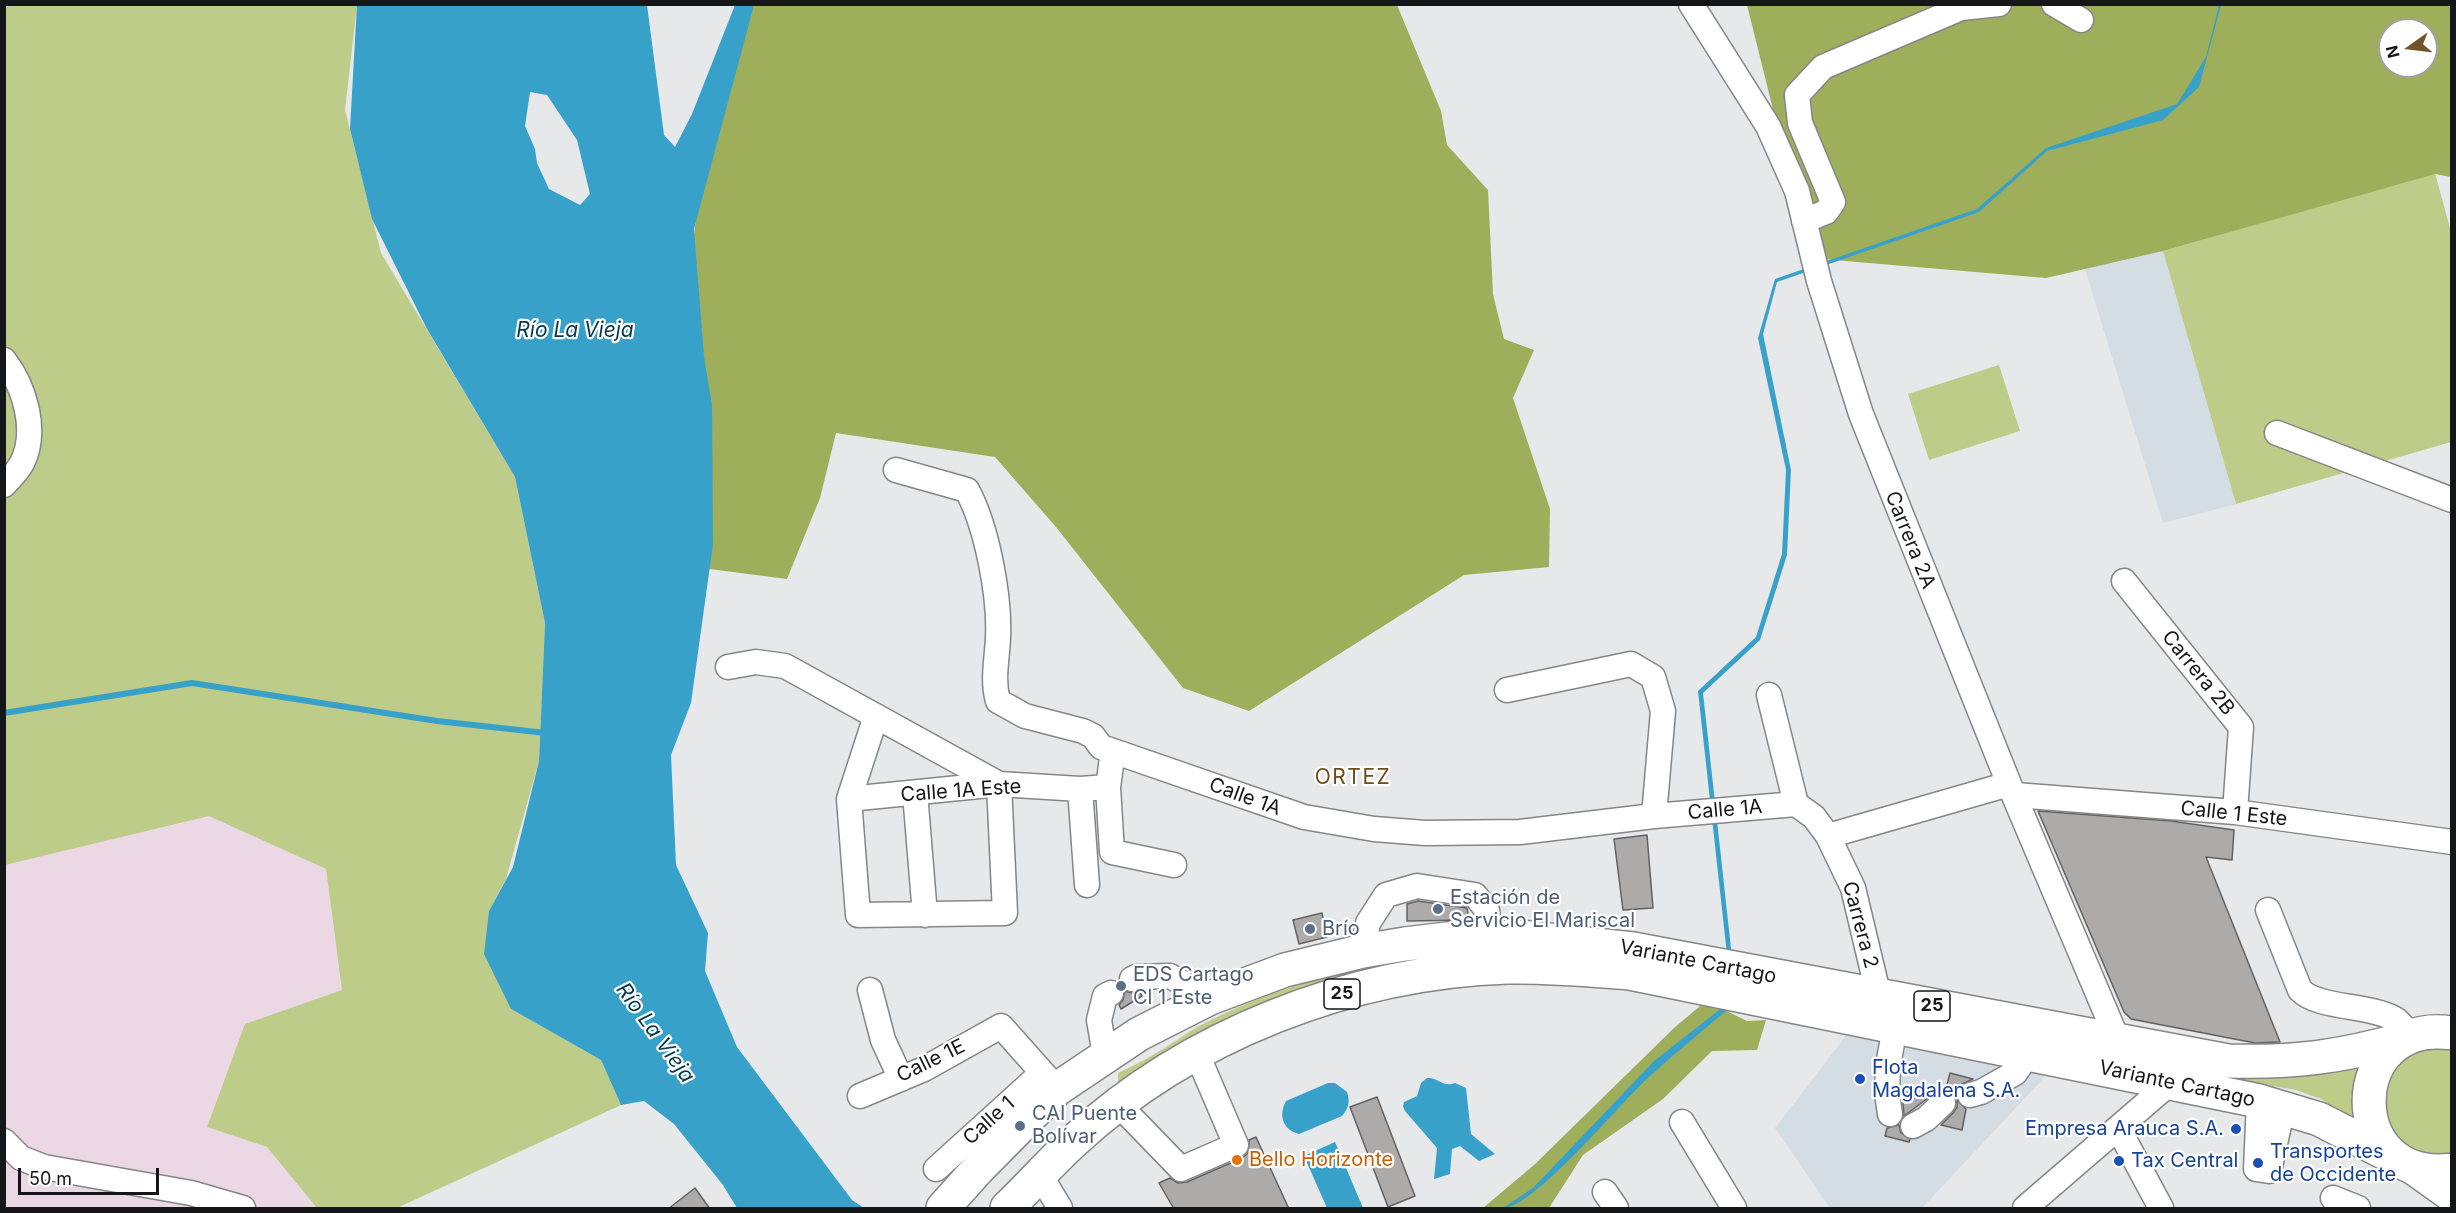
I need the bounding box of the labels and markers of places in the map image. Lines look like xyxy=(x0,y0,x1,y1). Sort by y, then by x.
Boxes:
place label: Estación de Servicio El Mariscal xyxy=(1450,886,1635,933)
marker: Estación de Servicio El Mariscal xyxy=(1431,902,1445,916)
place label: Brío xyxy=(1322,917,1360,941)
marker: Brío xyxy=(1303,922,1317,936)
place label: EDS Cartago Cl 1 Este xyxy=(1133,963,1254,1010)
marker: EDS Cartago Cl 1 Este xyxy=(1114,979,1128,993)
place label: Flota Magdalena S.A. xyxy=(1872,1056,2020,1103)
marker: Flota Magdalena S.A. xyxy=(1853,1072,1867,1086)
place label: CAI Puente Bolívar xyxy=(1032,1102,1137,1149)
place label: Empresa Arauca S.A. xyxy=(2025,1117,2224,1141)
marker: CAI Puente Bolívar xyxy=(1013,1119,1027,1133)
marker: Empresa Arauca S.A. xyxy=(2229,1122,2243,1136)
place label: Transportes de Occidente xyxy=(2270,1140,2396,1187)
place label: Bello Horizonte xyxy=(1249,1148,1393,1172)
place label: Tax Central xyxy=(2131,1149,2238,1173)
marker: Bello Horizonte xyxy=(1230,1153,1244,1167)
marker: Tax Central xyxy=(2112,1154,2126,1168)
marker: Transportes de Occidente xyxy=(2251,1156,2265,1170)

